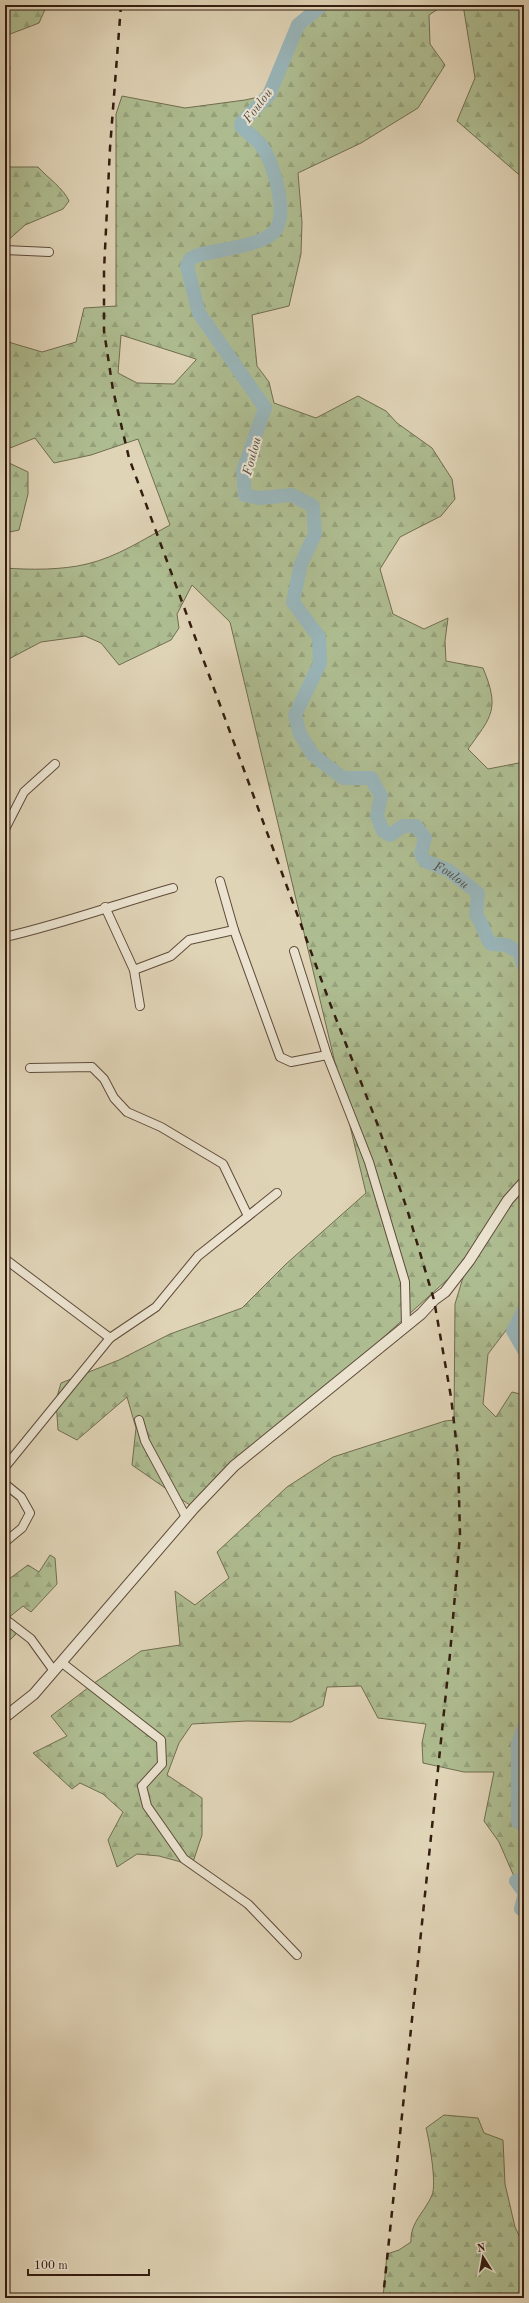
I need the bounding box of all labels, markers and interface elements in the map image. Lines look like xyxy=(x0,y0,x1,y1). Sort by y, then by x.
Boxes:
water label: Foulou xyxy=(241,86,276,126)
water label: Foulou xyxy=(241,435,264,478)
water label: Foulou xyxy=(431,860,472,892)
north arrow xyxy=(463,2237,503,2277)
text: N xyxy=(476,2242,487,2255)
scale bar xyxy=(28,2251,149,2277)
text: 100 m xyxy=(34,2260,68,2272)

